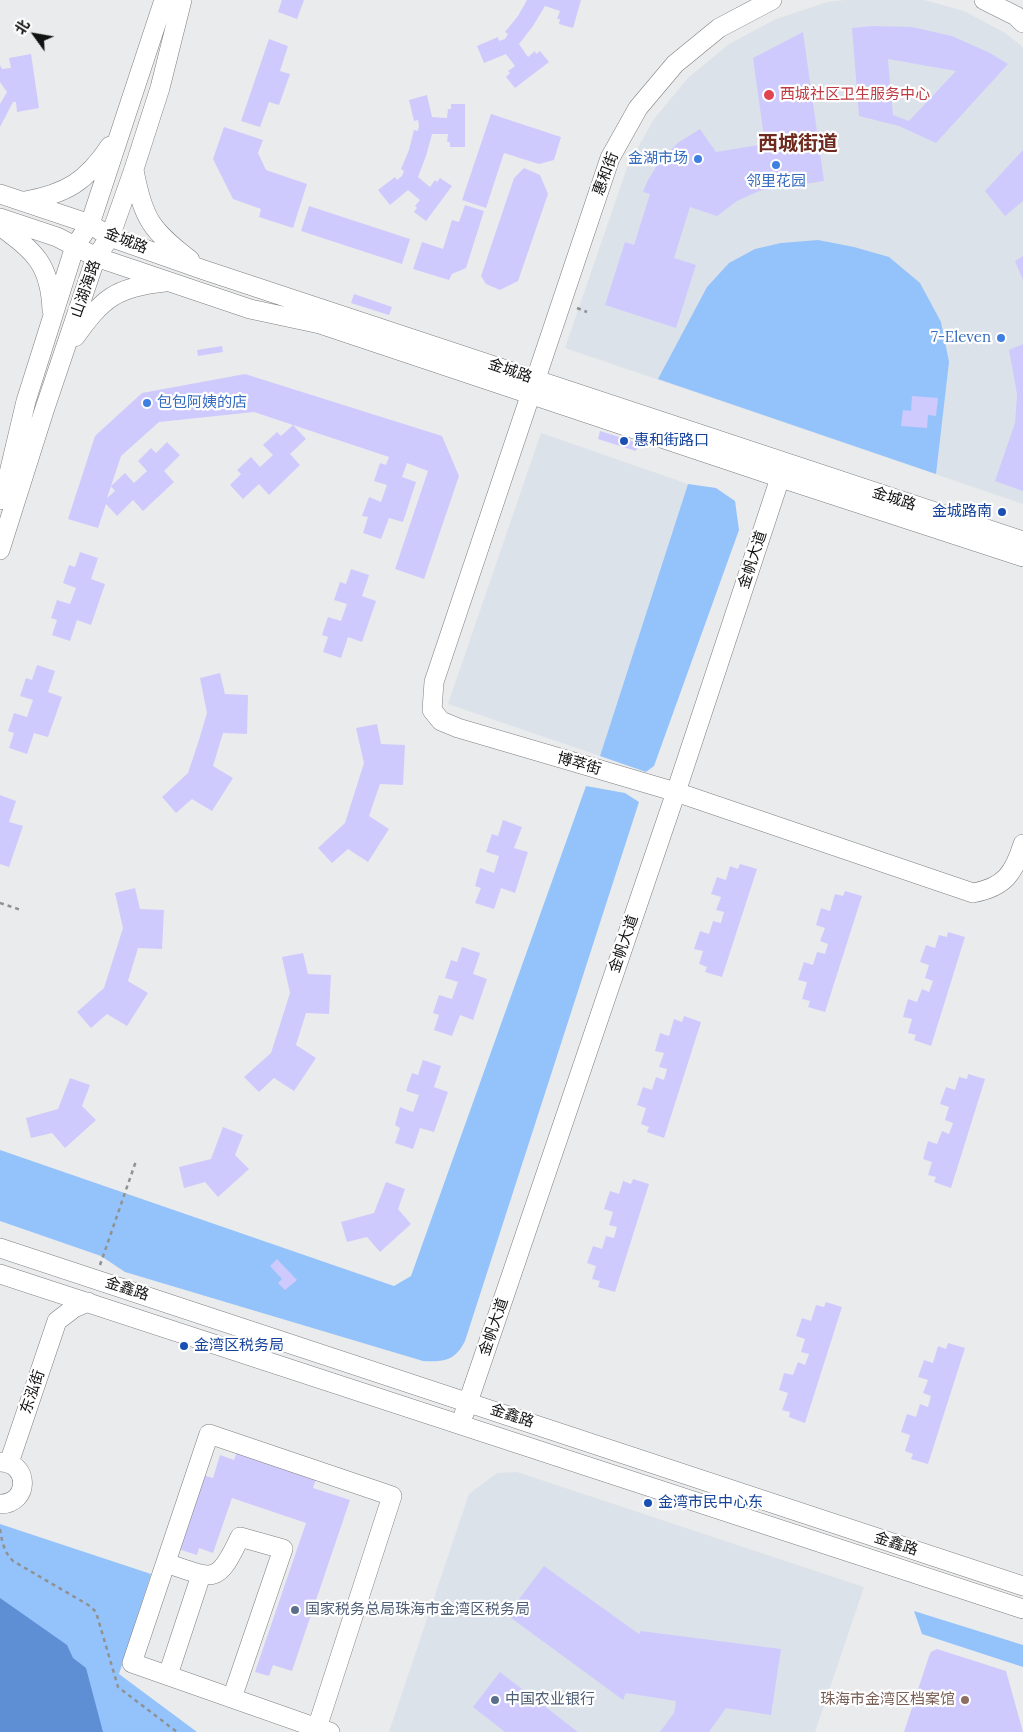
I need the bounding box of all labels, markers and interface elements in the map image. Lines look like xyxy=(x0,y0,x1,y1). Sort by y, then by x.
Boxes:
north arrow xyxy=(10,10,60,60)
text: 北 xyxy=(11,16,34,38)
place label: 西城社区卫生服务中心 xyxy=(780,86,930,104)
marker: 西城社区卫生服务中心 xyxy=(762,88,776,102)
district label: 西城街道 xyxy=(758,132,838,156)
street label: 惠和街 xyxy=(590,150,622,198)
place label: 金湖市场 xyxy=(628,150,688,168)
marker: 金湖市场 xyxy=(692,153,704,165)
marker: 邻里花园 xyxy=(770,159,782,171)
place label: 邻里花园 xyxy=(746,173,806,191)
street label: 金城路 xyxy=(102,224,150,258)
street label: 山湖海路 xyxy=(68,258,104,320)
place label: 7-Eleven xyxy=(931,329,991,347)
marker: 7-Eleven xyxy=(995,332,1007,344)
street label: 金城路 xyxy=(486,355,534,387)
place label: 包包阿姨的店 xyxy=(157,394,247,412)
marker: 包包阿姨的店 xyxy=(141,397,153,409)
place label: 惠和街路口 xyxy=(634,432,709,450)
marker: 惠和街路口 xyxy=(618,435,630,447)
street label: 金城路 xyxy=(870,483,918,515)
place label: 金城路南 xyxy=(932,503,992,521)
marker: 金城路南 xyxy=(996,506,1008,518)
street label: 金帆大道 xyxy=(735,529,771,591)
street label: 博萃街 xyxy=(555,749,603,779)
street label: 金帆大道 xyxy=(606,913,642,975)
street label: 金鑫路 xyxy=(103,1273,151,1305)
street label: 金帆大道 xyxy=(476,1296,512,1358)
place label: 金湾区税务局 xyxy=(194,1337,284,1355)
marker: 金湾区税务局 xyxy=(178,1340,190,1352)
street label: 东泓街 xyxy=(17,1368,49,1416)
street label: 金鑫路 xyxy=(488,1400,536,1432)
place label: 金湾市民中心东 xyxy=(658,1494,763,1512)
marker: 金湾市民中心东 xyxy=(642,1497,654,1509)
street label: 金鑫路 xyxy=(872,1528,920,1560)
place label: 国家税务总局珠海市金湾区税务局 xyxy=(305,1601,530,1619)
marker: 国家税务总局珠海市金湾区税务局 xyxy=(289,1604,301,1616)
place label: 中国农业银行 xyxy=(505,1691,595,1709)
place label: 珠海市金湾区档案馆 xyxy=(820,1691,955,1709)
marker: 中国农业银行 xyxy=(489,1694,501,1706)
marker: 珠海市金湾区档案馆 xyxy=(959,1694,971,1706)

